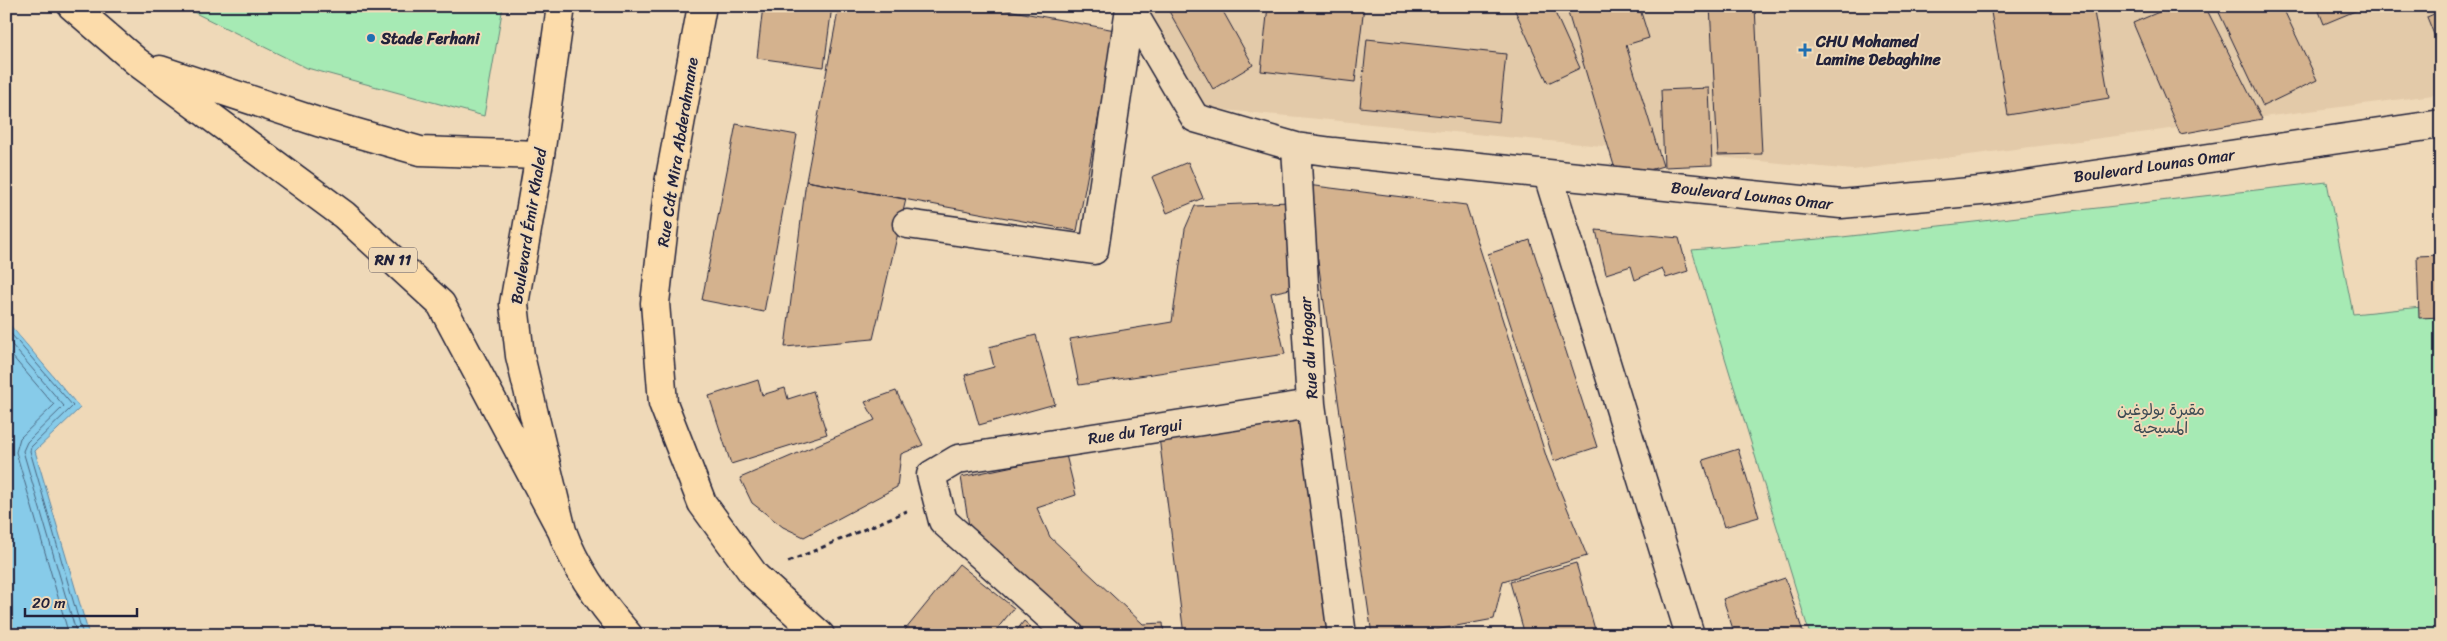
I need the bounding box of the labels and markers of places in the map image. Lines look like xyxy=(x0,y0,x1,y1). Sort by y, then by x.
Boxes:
place label: Stade Ferhani xyxy=(380,24,481,53)
place label: CHU Mohamed Lamine Debaghine xyxy=(1815,27,1942,74)
marker: Stade Ferhani xyxy=(365,32,377,44)
marker: CHU Mohamed Lamine Debaghine xyxy=(1798,43,1812,57)

